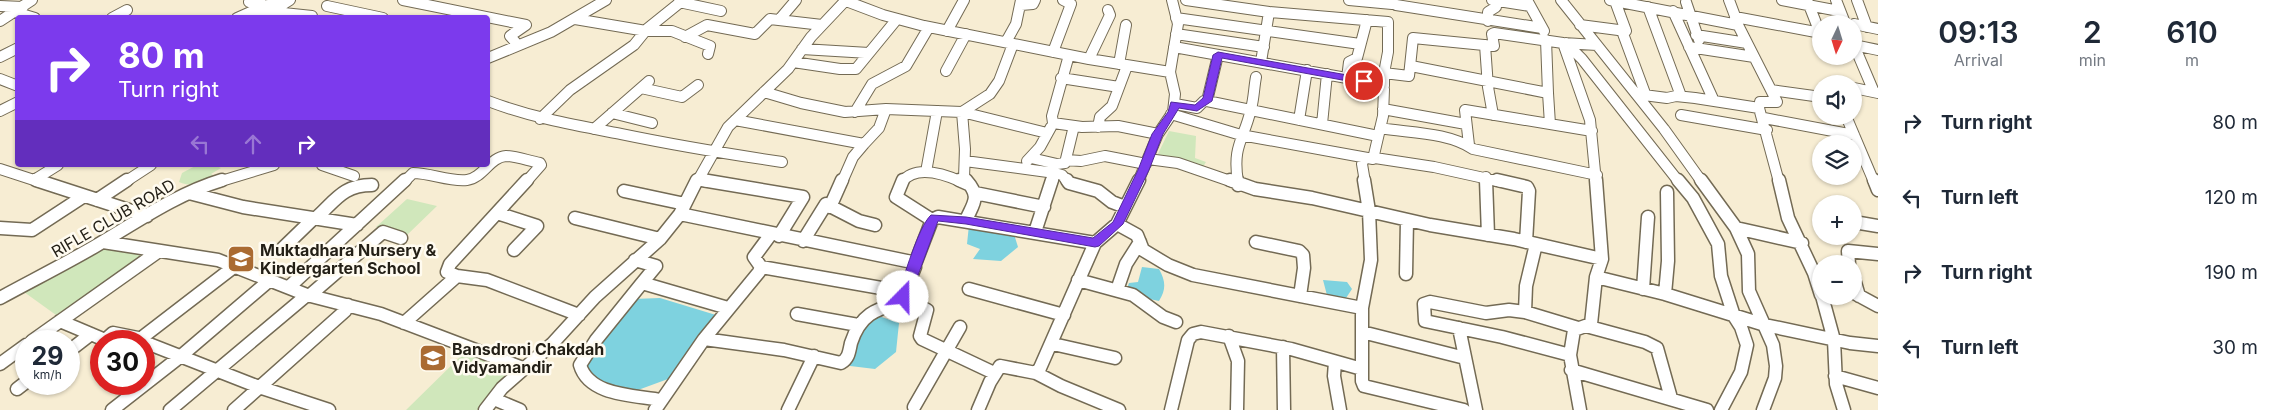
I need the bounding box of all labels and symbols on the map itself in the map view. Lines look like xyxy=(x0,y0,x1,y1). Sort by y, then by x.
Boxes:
north arrow xyxy=(1812,15,1862,65)
pin xyxy=(1343,60,1385,102)
street label: RIFLE CLUB ROAD xyxy=(48,174,178,262)
place label: Muktadhara Nursery & Kindergarten School xyxy=(260,240,436,278)
school or university icon: Muktadhara Nursery & Kindergarten School xyxy=(226,244,256,274)
position arrow xyxy=(876,270,928,322)
speed limit sign: 30 xyxy=(90,330,155,395)
place label: Bansdroni Chakdah Vidyamandir xyxy=(452,339,604,377)
school or university icon: Bansdroni Chakdah Vidyamandir xyxy=(418,343,448,373)

